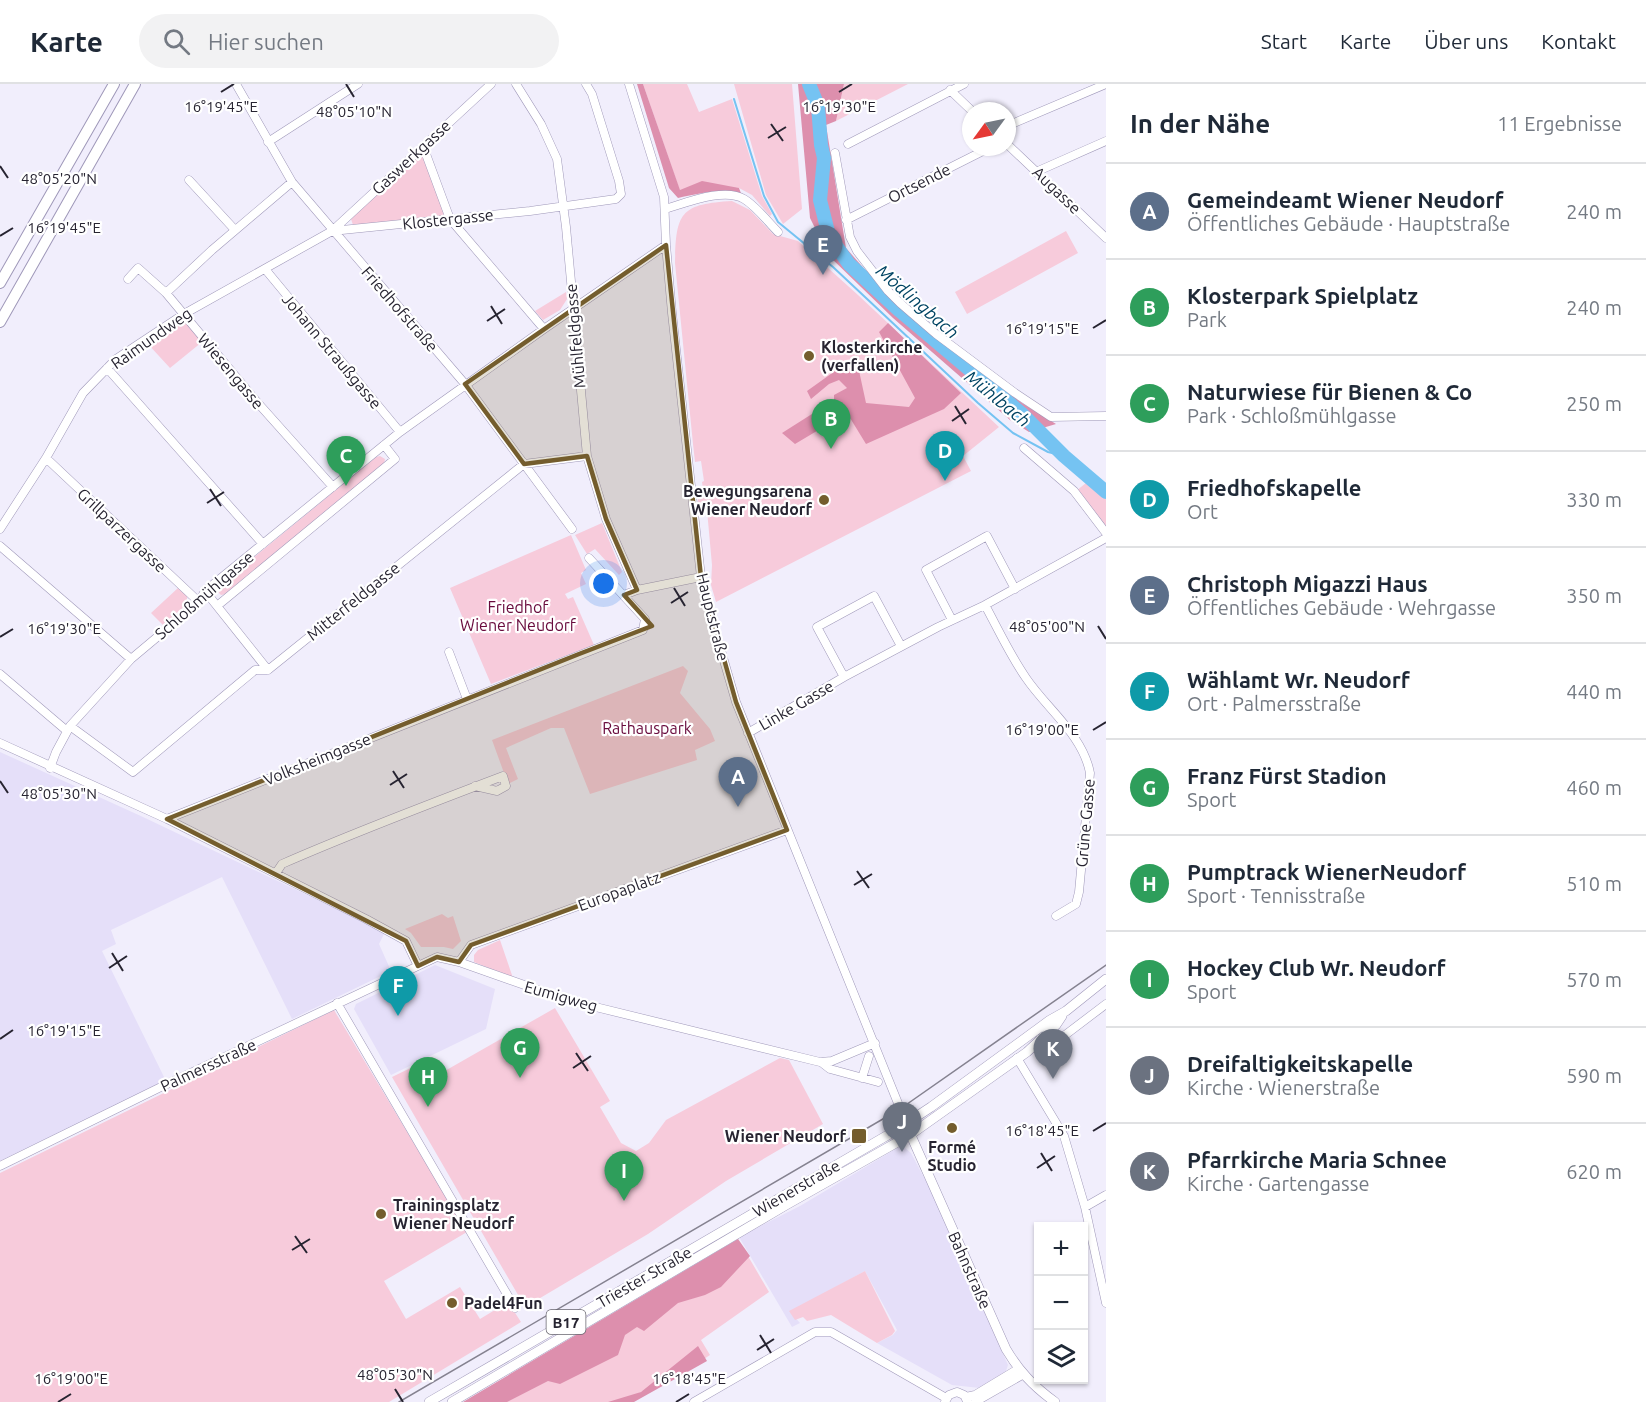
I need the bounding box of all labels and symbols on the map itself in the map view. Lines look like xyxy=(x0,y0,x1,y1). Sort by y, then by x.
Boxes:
text: 16°19'45"E xyxy=(184,98,258,115)
text: 16°19'30"E xyxy=(802,98,876,115)
north arrow xyxy=(962,102,1016,156)
text: 48°05'10"N xyxy=(316,103,392,120)
street label: Gaswerkgasse xyxy=(368,116,454,198)
street label: Ortsende xyxy=(885,160,953,206)
street label: Augasse xyxy=(1029,163,1085,217)
text: 48°05'20"N xyxy=(21,170,97,187)
street label: Klostergasse xyxy=(402,205,494,233)
text: 16°19'45"E xyxy=(27,219,101,236)
pin: E xyxy=(804,226,842,275)
water label: Mödlingbach xyxy=(873,260,963,342)
street label: Friedhofstraße xyxy=(358,263,442,355)
street label: Mühlfeldgasse xyxy=(561,283,589,389)
street label: Johann Straußgasse xyxy=(279,290,385,412)
street label: Raimundweg xyxy=(107,304,195,372)
text: 16°19'15"E xyxy=(1005,320,1079,337)
street label: Wiesengasse xyxy=(194,330,268,412)
place label: Klosterkirche (verfallen) xyxy=(821,338,922,375)
marker: Klosterkirche (verfallen) xyxy=(802,349,816,363)
water label: Mühlbach xyxy=(961,366,1035,430)
pin: B xyxy=(812,400,850,449)
pin: D xyxy=(926,432,964,481)
pin: C xyxy=(326,436,366,486)
place label: Bewegungsarena Wiener Neudorf xyxy=(683,482,812,518)
street label: Grillparzergasse xyxy=(74,484,170,576)
marker: Bewegungsarena Wiener Neudorf xyxy=(817,493,831,507)
street label: Schloßmühlgasse xyxy=(151,547,257,643)
street label: Mitterfeldgasse xyxy=(303,558,403,644)
your location xyxy=(589,569,618,598)
street label: Hauptstraße xyxy=(693,571,733,663)
park label: Friedhof Wiener Neudorf xyxy=(460,598,577,634)
text: 48°05'00"N xyxy=(1009,618,1085,635)
text: 16°19'30"E xyxy=(27,620,101,637)
street label: Linke Gasse xyxy=(756,676,836,734)
park label: Rathauspark xyxy=(602,719,692,737)
text: 16°19'00"E xyxy=(1005,721,1079,738)
street label: Volksheimgasse xyxy=(261,729,373,789)
pin: A xyxy=(718,758,758,807)
street label: Grüne Gasse xyxy=(1072,778,1098,868)
text: 48°05'30"N xyxy=(21,785,97,802)
street label: Europaplatz xyxy=(575,868,663,914)
pin: F xyxy=(378,966,418,1016)
street label: Eumigweg xyxy=(522,977,600,1015)
text: 16°19'15"E xyxy=(27,1022,101,1039)
pin: G xyxy=(500,1028,540,1078)
pin: K xyxy=(1034,1030,1072,1079)
street label: Palmersstraße xyxy=(157,1035,259,1095)
pin: H xyxy=(408,1058,448,1107)
pin: J xyxy=(882,1102,922,1152)
marker: Formé Studio xyxy=(945,1121,959,1135)
text: 16°18'45"E xyxy=(1005,1122,1079,1139)
place label: Wiener Neudorf xyxy=(725,1127,846,1145)
marker: Wiener Neudorf xyxy=(850,1127,868,1145)
place label: Formé Studio xyxy=(927,1138,977,1174)
pin: I xyxy=(604,1152,644,1201)
street label: Wienerstraße xyxy=(749,1156,843,1220)
place label: Trainingsplatz Wiener Neudorf xyxy=(393,1196,515,1232)
marker: Trainingsplatz Wiener Neudorf xyxy=(374,1207,388,1221)
street label: Bahnstraße xyxy=(945,1229,995,1311)
street label: Triester Straße xyxy=(593,1243,695,1311)
place label: Padel4Fun xyxy=(464,1294,543,1312)
marker: Padel4Fun xyxy=(445,1296,459,1310)
road number: B17 xyxy=(546,1310,586,1334)
text: 48°05'30"N xyxy=(357,1366,433,1383)
text: 16°19'00"E xyxy=(34,1370,108,1387)
text: 16°18'45"E xyxy=(652,1370,726,1387)

